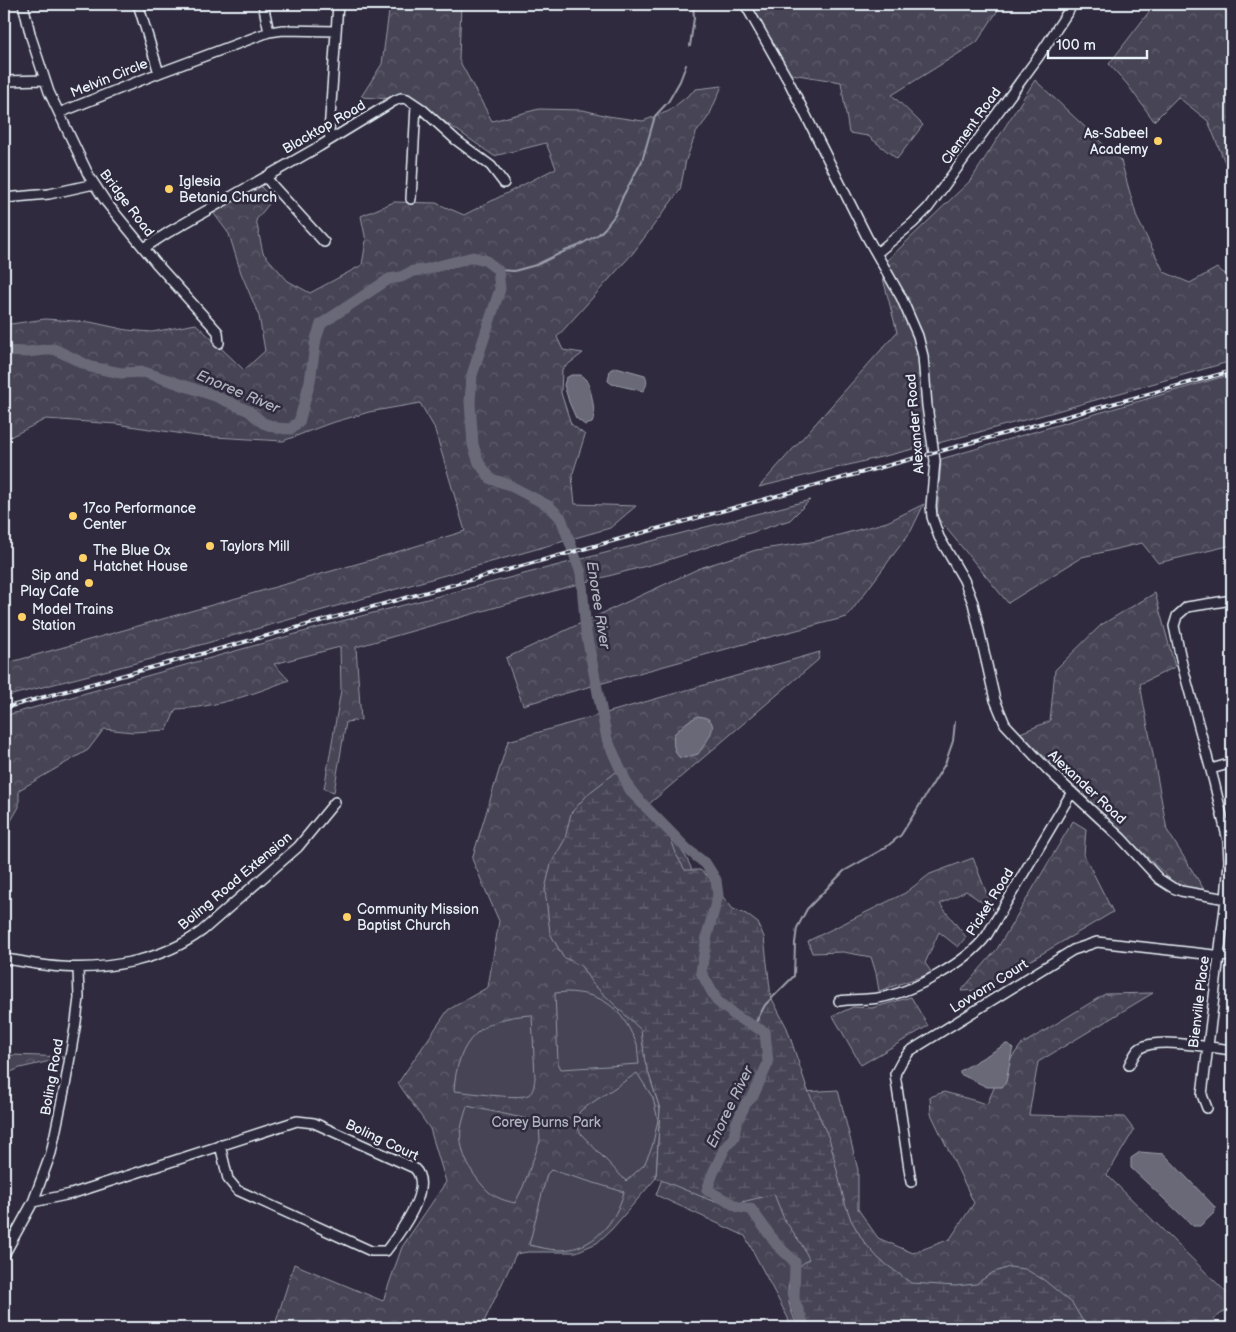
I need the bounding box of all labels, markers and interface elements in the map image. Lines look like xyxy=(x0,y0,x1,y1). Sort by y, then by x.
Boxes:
scale bar xyxy=(1048,28,1147,60)
text: 100 m xyxy=(1056,36,1096,55)
street label: Melvin Circle xyxy=(68,55,150,101)
street label: Clement Road xyxy=(937,84,1005,168)
street label: Blacktop Road xyxy=(280,96,368,158)
place label: As-Sabeel Academy xyxy=(1084,125,1149,158)
marker: As-Sabeel Academy xyxy=(1152,135,1164,147)
street label: Bridge Road xyxy=(96,166,158,240)
place label: Iglesia Betania Church xyxy=(179,173,277,206)
marker: Iglesia Betania Church xyxy=(163,183,175,195)
water label: Enoree River xyxy=(194,366,284,419)
street label: Alexander Road xyxy=(902,373,928,475)
place label: 17co Performance Center xyxy=(83,500,196,533)
marker: 17co Performance Center xyxy=(67,510,79,522)
place label: Taylors Mill xyxy=(220,538,290,555)
marker: Taylors Mill xyxy=(204,540,216,552)
place label: The Blue Ox Hatchet House xyxy=(93,542,188,575)
marker: The Blue Ox Hatchet House xyxy=(77,552,89,564)
water label: Enoree River xyxy=(582,560,615,652)
place label: Sip and Play Cafe xyxy=(20,567,79,600)
marker: Sip and Play Cafe xyxy=(83,577,95,589)
place label: Model Trains Station xyxy=(32,601,113,634)
marker: Model Trains Station xyxy=(16,611,28,623)
street label: Alexander Road xyxy=(1044,746,1130,828)
street label: Boling Road Extension xyxy=(175,828,295,934)
street label: Picket Road xyxy=(963,865,1017,939)
place label: Community Mission Baptist Church xyxy=(357,901,479,934)
marker: Community Mission Baptist Church xyxy=(341,911,353,923)
street label: Lovvorn Court xyxy=(947,955,1032,1017)
street label: Bienville Place xyxy=(1185,955,1213,1049)
street label: Boling Road xyxy=(37,1037,67,1117)
water label: Enoree River xyxy=(702,1062,759,1151)
park label: Corey Burns Park xyxy=(491,1114,601,1131)
street label: Boling Court xyxy=(343,1116,422,1165)

